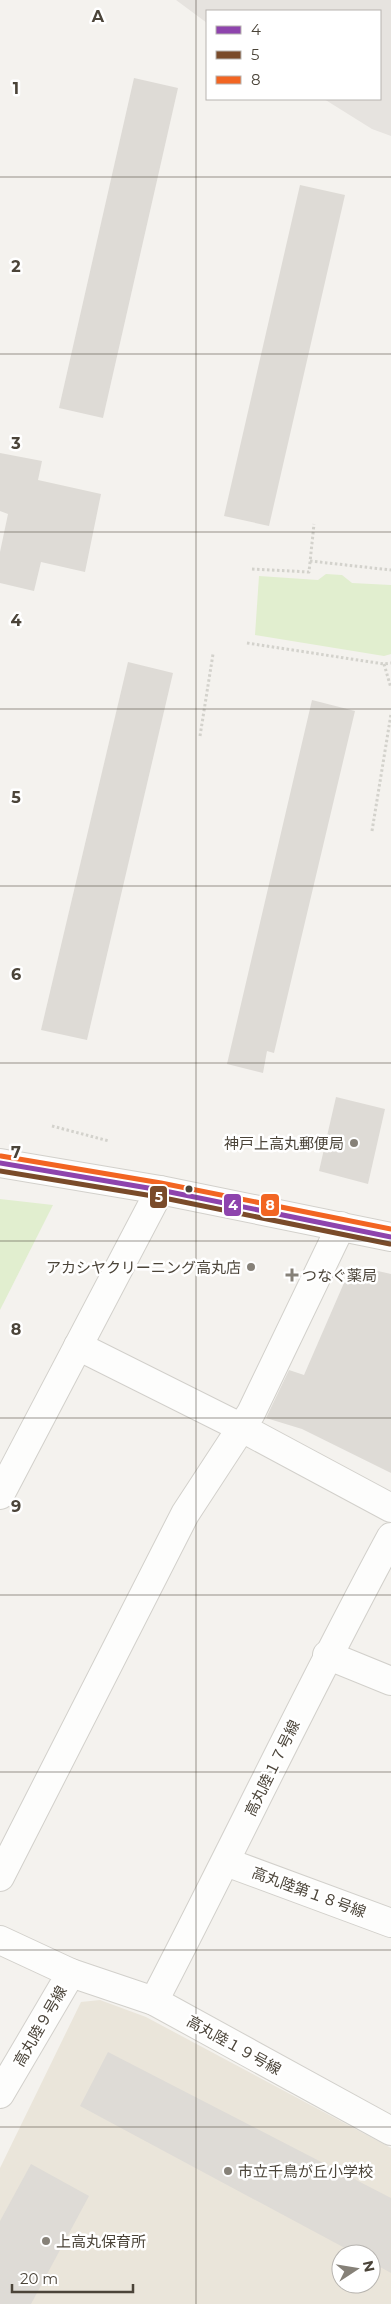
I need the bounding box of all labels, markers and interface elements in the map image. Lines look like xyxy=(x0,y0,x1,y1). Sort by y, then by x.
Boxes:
text: A xyxy=(91,7,105,26)
legend xyxy=(206,10,381,100)
text: 4 xyxy=(251,20,261,39)
text: 5 xyxy=(251,45,260,64)
text: 8 xyxy=(251,70,261,89)
text: 1 xyxy=(13,79,19,98)
text: 2 xyxy=(11,257,21,276)
text: 3 xyxy=(10,434,21,453)
text: 4 xyxy=(10,611,22,630)
text: 5 xyxy=(11,788,21,807)
text: 6 xyxy=(11,965,21,984)
place label: 神戸上高丸郵便局 xyxy=(224,1134,344,1153)
marker: 神戸上高丸郵便局 xyxy=(348,1137,360,1149)
text: 7 xyxy=(11,1143,21,1162)
unlabelled marker xyxy=(184,1184,194,1194)
line badge: 5 xyxy=(149,1185,168,1209)
text: 5 xyxy=(155,1188,163,1206)
line badge: 4 xyxy=(223,1193,242,1217)
line badge: 8 xyxy=(260,1193,280,1217)
text: 4 xyxy=(228,1196,238,1214)
text: 8 xyxy=(265,1196,275,1214)
place label: アカシヤクリーニング高丸店 xyxy=(46,1258,241,1277)
marker: アカシヤクリーニング高丸店 xyxy=(245,1261,257,1273)
place label: つなぐ薬局 xyxy=(302,1266,377,1285)
marker: つなぐ薬局 xyxy=(286,1269,298,1281)
text: 8 xyxy=(11,1320,21,1339)
text: 9 xyxy=(11,1497,21,1516)
street label: 高丸陸１７号線 xyxy=(240,1717,304,1819)
street label: 高丸陸第１８号線 xyxy=(249,1863,369,1921)
street label: 高丸陸９号線 xyxy=(9,1982,71,2070)
street label: 高丸陸１９号線 xyxy=(183,2011,285,2079)
place label: 市立千鳥が丘小学校 xyxy=(238,2162,373,2181)
marker: 市立千鳥が丘小学校 xyxy=(222,2165,234,2177)
place label: 上高丸保育所 xyxy=(56,2232,146,2251)
marker: 上高丸保育所 xyxy=(40,2235,52,2247)
north arrow xyxy=(331,2244,381,2294)
text: N xyxy=(359,2259,379,2274)
scale bar xyxy=(12,2262,134,2294)
text: 20 m xyxy=(20,2269,58,2288)

